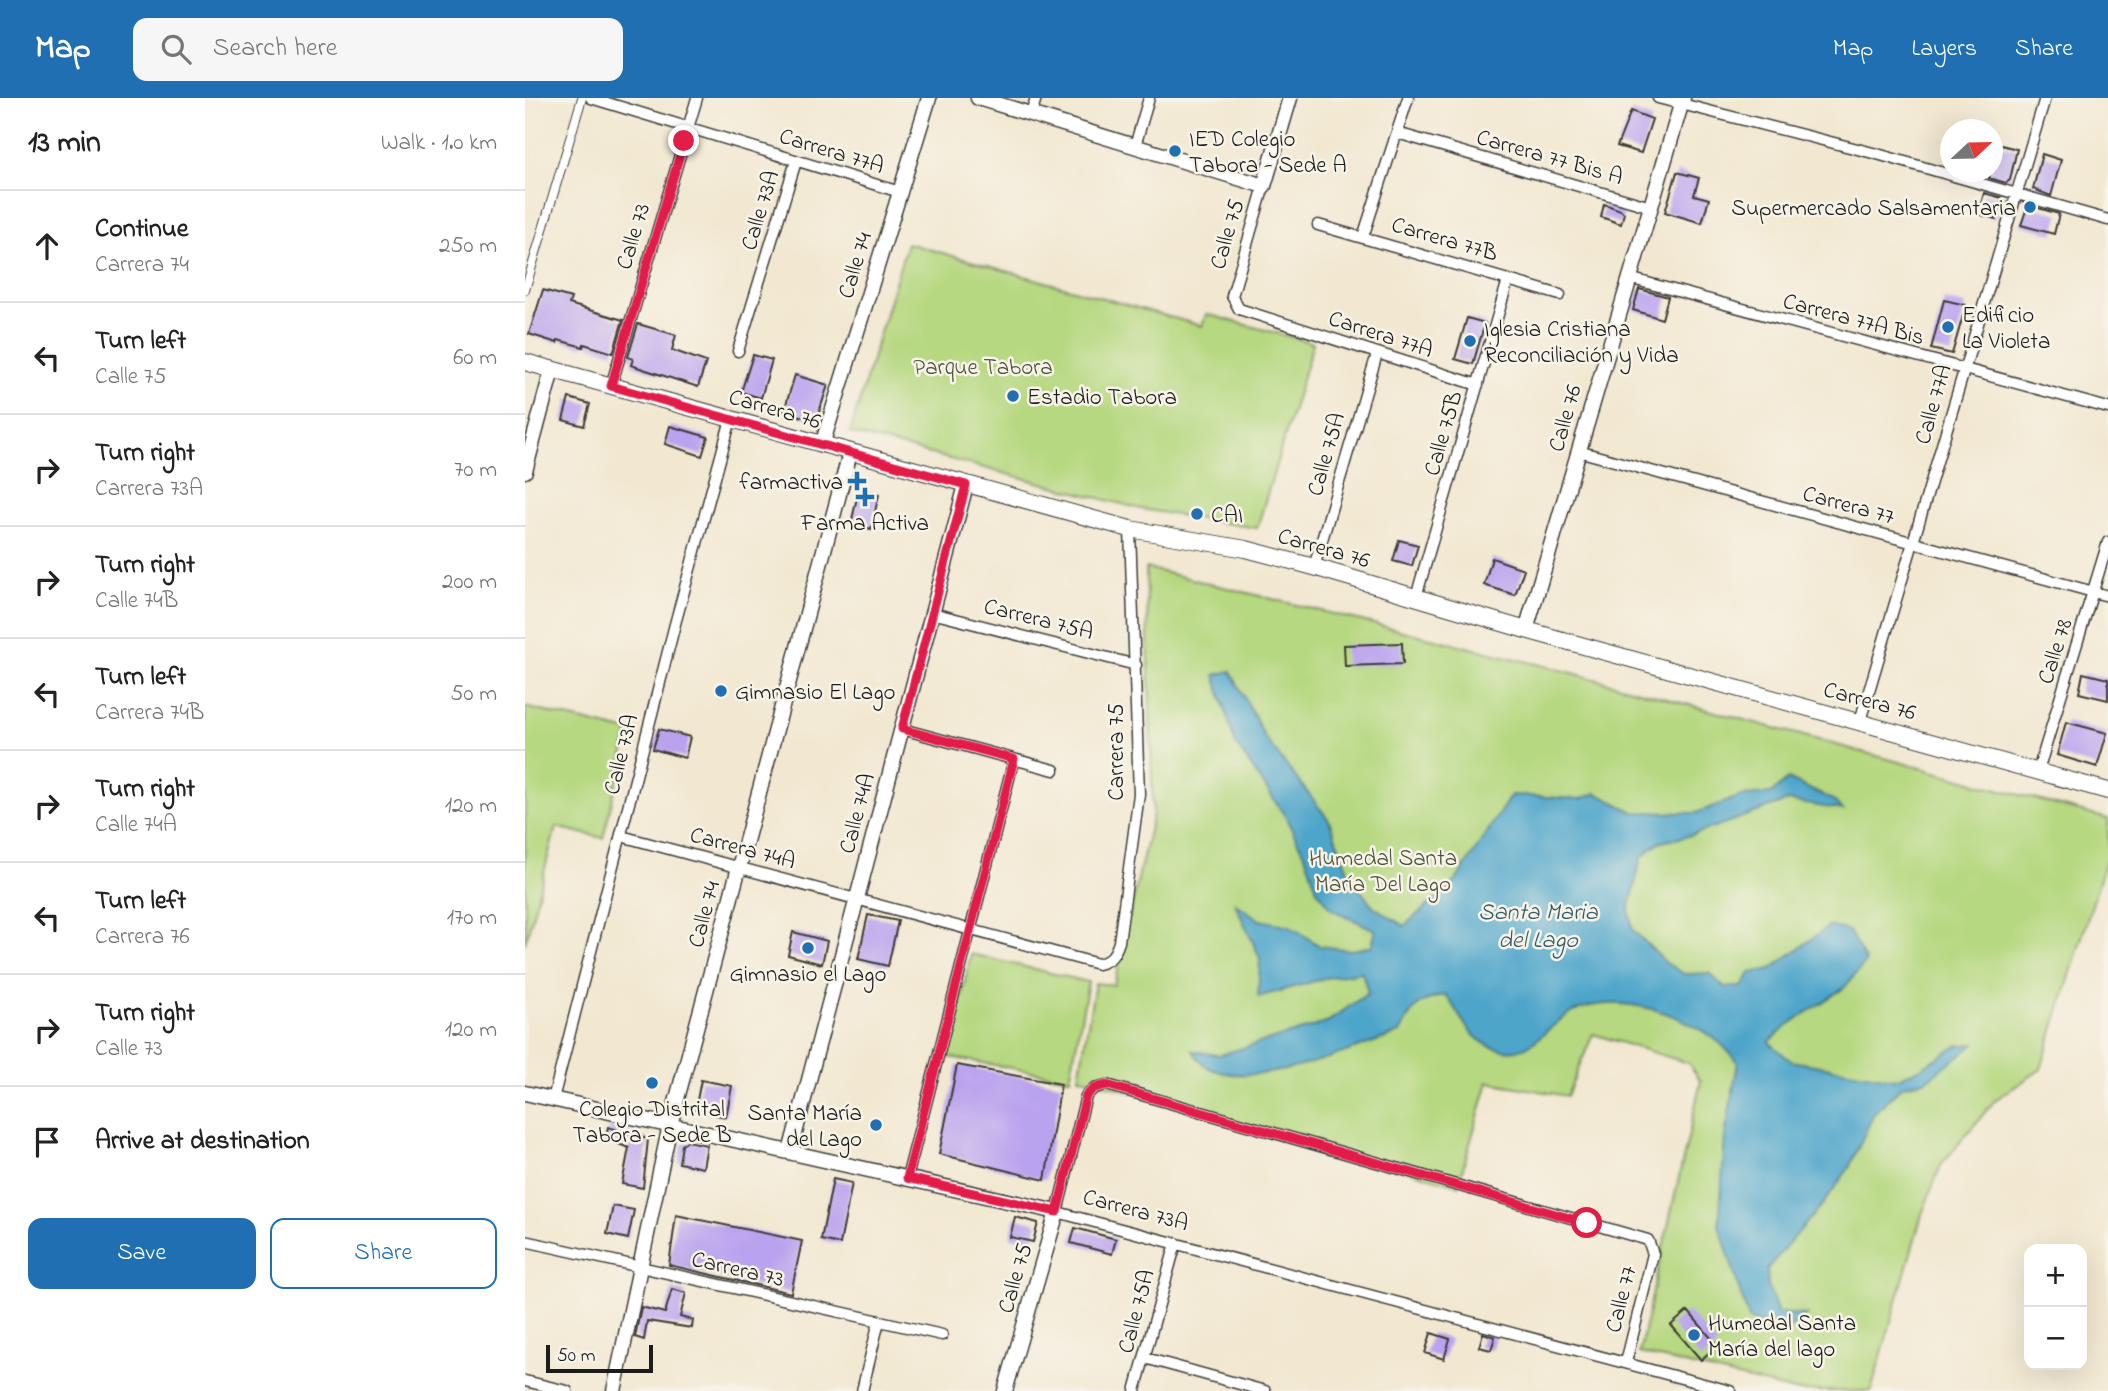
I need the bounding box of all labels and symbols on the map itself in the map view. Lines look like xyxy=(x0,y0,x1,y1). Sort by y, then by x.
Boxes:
north arrow xyxy=(1940,119,2003,182)
street label: Carrera 77A xyxy=(775,121,888,184)
street label: Carrera 77 Bis A xyxy=(1472,122,1626,195)
place label: IED Colegio Tabora - Sede A xyxy=(1189,124,1347,183)
route end xyxy=(668,125,699,156)
marker: IED Colegio Tabora - Sede A xyxy=(1167,143,1183,159)
street label: Calle 73A xyxy=(734,167,789,255)
place label: Supermercado Salsamentaria xyxy=(1731,193,2016,226)
street label: Calle 75 xyxy=(1203,196,1254,274)
street label: Calle 73 xyxy=(609,199,660,274)
marker: Supermercado Salsamentaria xyxy=(2022,199,2038,215)
street label: Carrera 77B xyxy=(1387,209,1501,271)
street label: Calle 74 xyxy=(831,228,882,303)
street label: Carrera 77A Bis xyxy=(1779,286,1928,355)
place label: Edificio La Violeta xyxy=(1962,300,2050,359)
street label: Carrera 77A xyxy=(1324,303,1437,368)
place label: Iglesia Cristiana Reconciliación y Vida xyxy=(1484,314,1679,375)
marker: Edificio La Violeta xyxy=(1940,319,1956,335)
marker: Iglesia Cristiana Reconciliación y Vida xyxy=(1462,333,1478,349)
park label: Parque Tabora xyxy=(913,352,1053,385)
street label: Calle 77A xyxy=(1907,361,1962,449)
street label: Calle 76 xyxy=(1541,381,1592,456)
street label: Carrera 76 xyxy=(724,382,824,439)
place label: Estadio Tabora xyxy=(1027,382,1177,415)
street label: Calle 75B xyxy=(1417,387,1472,480)
marker: Estadio Tabora xyxy=(1005,388,1021,404)
street label: Calle 75A xyxy=(1300,409,1355,500)
place label: farmactiva xyxy=(739,467,843,500)
marker: farmactiva xyxy=(849,473,865,489)
street label: Carrera 77 xyxy=(1799,478,1898,535)
marker: Farma Activa xyxy=(857,489,873,505)
place label: CAI xyxy=(1211,500,1243,533)
marker: CAI xyxy=(1189,506,1205,522)
place label: Farma Activa xyxy=(800,508,929,541)
street label: Carrera 76 xyxy=(1273,521,1373,578)
street label: Carrera 75A xyxy=(980,591,1097,650)
street label: Calle 78 xyxy=(2030,615,2082,689)
street label: Carrera 76 xyxy=(1819,674,1919,731)
place label: Gimnasio El Lago xyxy=(735,677,896,711)
marker: Gimnasio El Lago xyxy=(713,683,729,699)
street label: Carrera 75 xyxy=(1101,703,1134,801)
street label: Calle 73A xyxy=(596,711,648,798)
street label: Calle 74A xyxy=(832,770,885,857)
street label: Carrera 74A xyxy=(686,819,799,879)
park label: Humedal Santa María Del Lago xyxy=(1309,843,1457,903)
street label: Calle 74 xyxy=(681,877,730,952)
water label: Santa Maria del Lago xyxy=(1478,896,1599,959)
marker: Gimnasio el Lago xyxy=(800,940,816,956)
place label: Gimnasio el Lago xyxy=(730,959,886,993)
marker: Colegio Distrital Tabora - Sede B xyxy=(644,1075,660,1091)
place label: Colegio Distrital Tabora - Sede B xyxy=(573,1094,731,1153)
place label: Santa María del Lago xyxy=(748,1098,862,1158)
marker: Santa María del Lago xyxy=(868,1117,884,1133)
street label: Carrera 73A xyxy=(1079,1181,1192,1241)
route start xyxy=(1571,1207,1602,1238)
street label: Calle 75 xyxy=(991,1240,1042,1318)
street label: Carrera 73 xyxy=(688,1244,787,1297)
street label: Calle 77 xyxy=(1598,1262,1647,1336)
street label: Calle 75A xyxy=(1110,1266,1164,1357)
place label: Humedal Santa María del lago xyxy=(1708,1308,1856,1368)
marker: Humedal Santa María del lago xyxy=(1686,1327,1702,1343)
scale bar xyxy=(546,1342,653,1374)

